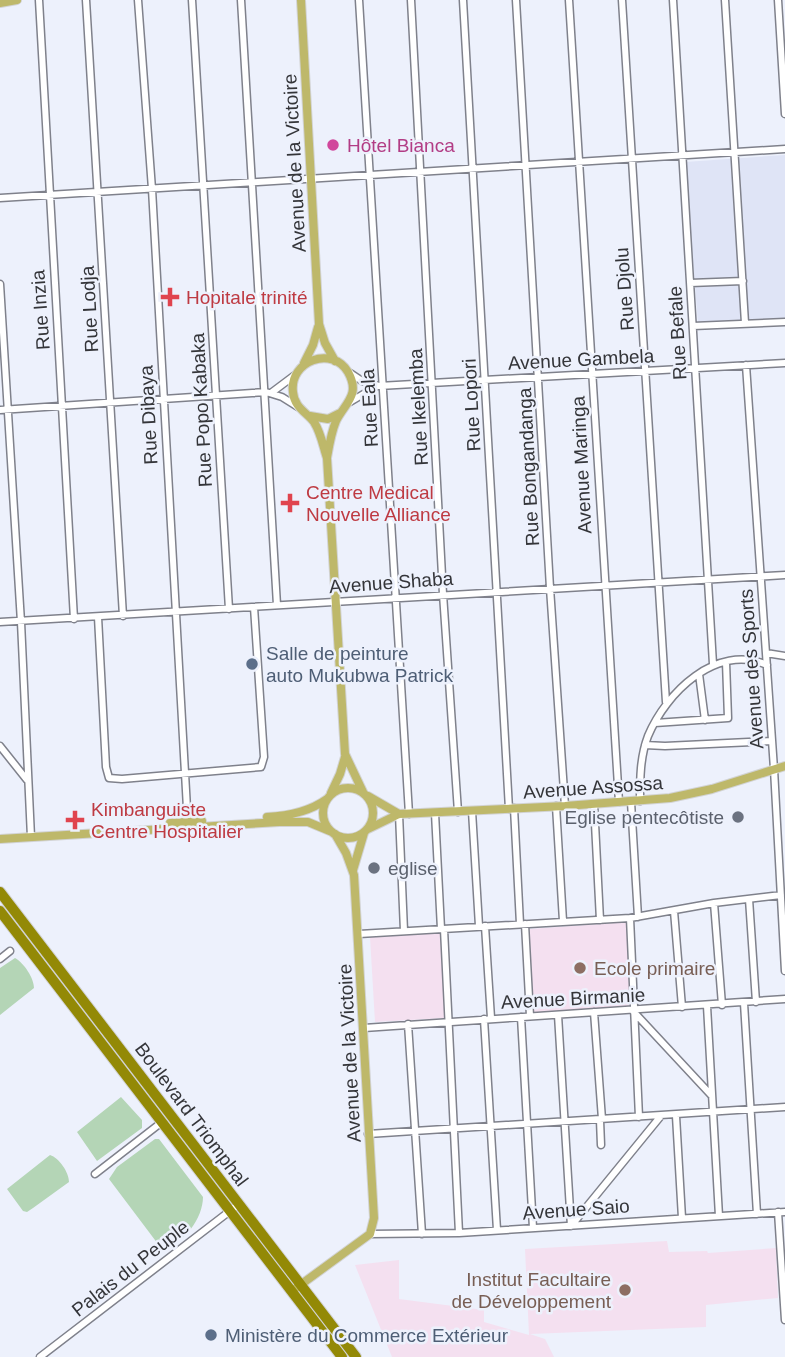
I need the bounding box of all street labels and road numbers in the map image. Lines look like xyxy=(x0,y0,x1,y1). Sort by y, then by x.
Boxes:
street label: Avenue de la Victoire xyxy=(279,73,310,253)
street label: Rue Djolu xyxy=(611,247,638,331)
street label: Rue Lodja xyxy=(77,265,102,353)
street label: Rue Inzia xyxy=(27,269,54,351)
street label: Rue Befale xyxy=(665,285,690,380)
street label: Rue Popo Kabaka xyxy=(187,332,216,488)
street label: Avenue Gambela xyxy=(507,345,655,374)
street label: Rue Ikelemba xyxy=(405,347,432,466)
street label: Rue Lopori xyxy=(459,358,484,452)
street label: Rue Dibaya xyxy=(135,364,162,465)
street label: Rue Eala xyxy=(357,368,382,448)
street label: Rue Bongandanga xyxy=(514,387,543,547)
street label: Avenue Maringa xyxy=(567,395,596,534)
street label: Avenue Shaba xyxy=(328,568,454,597)
street label: Avenue des Sports xyxy=(735,588,768,750)
street label: Avenue Assossa xyxy=(522,772,664,803)
street label: Avenue de la Victoire xyxy=(334,963,365,1143)
street label: Avenue Birmanie xyxy=(500,984,646,1013)
street label: Boulevard Triomphal xyxy=(131,1038,252,1190)
street label: Avenue Saio xyxy=(522,1195,630,1224)
street label: Palais du Peuple xyxy=(68,1216,193,1321)

